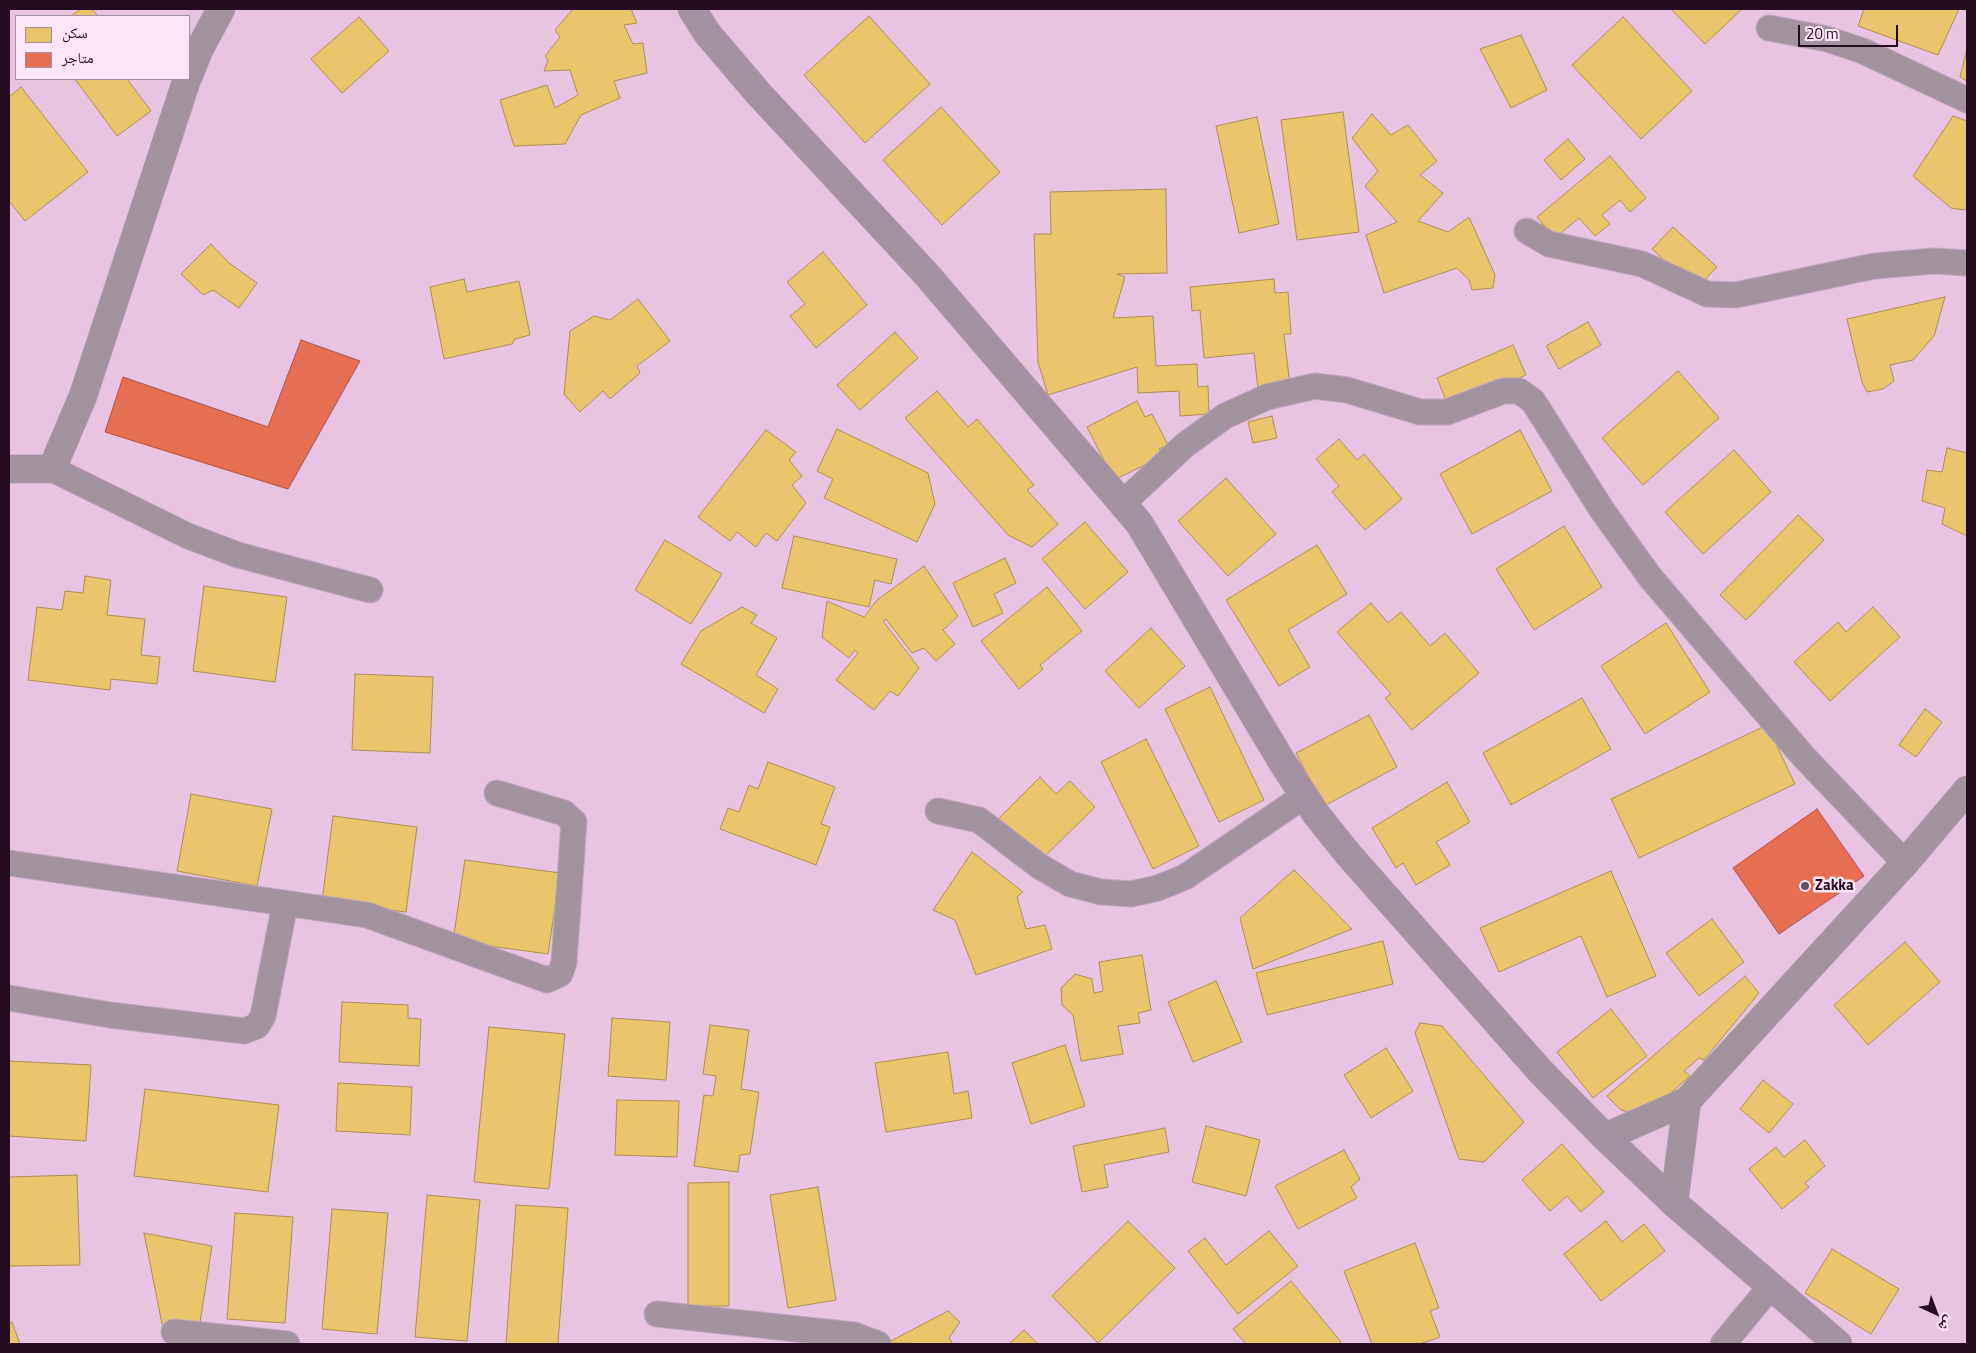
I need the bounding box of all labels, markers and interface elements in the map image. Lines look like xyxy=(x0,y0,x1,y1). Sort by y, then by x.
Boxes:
legend xyxy=(15,15,190,80)
scale bar xyxy=(1801,15,1901,47)
text: سكن xyxy=(62,21,88,44)
text: 20 m xyxy=(1806,22,1839,45)
text: متاجر xyxy=(62,46,94,69)
place label: Zakka xyxy=(1815,877,1854,895)
marker: Zakka xyxy=(1799,880,1811,892)
north arrow xyxy=(1911,1288,1961,1338)
text: ش xyxy=(1934,1312,1959,1337)

